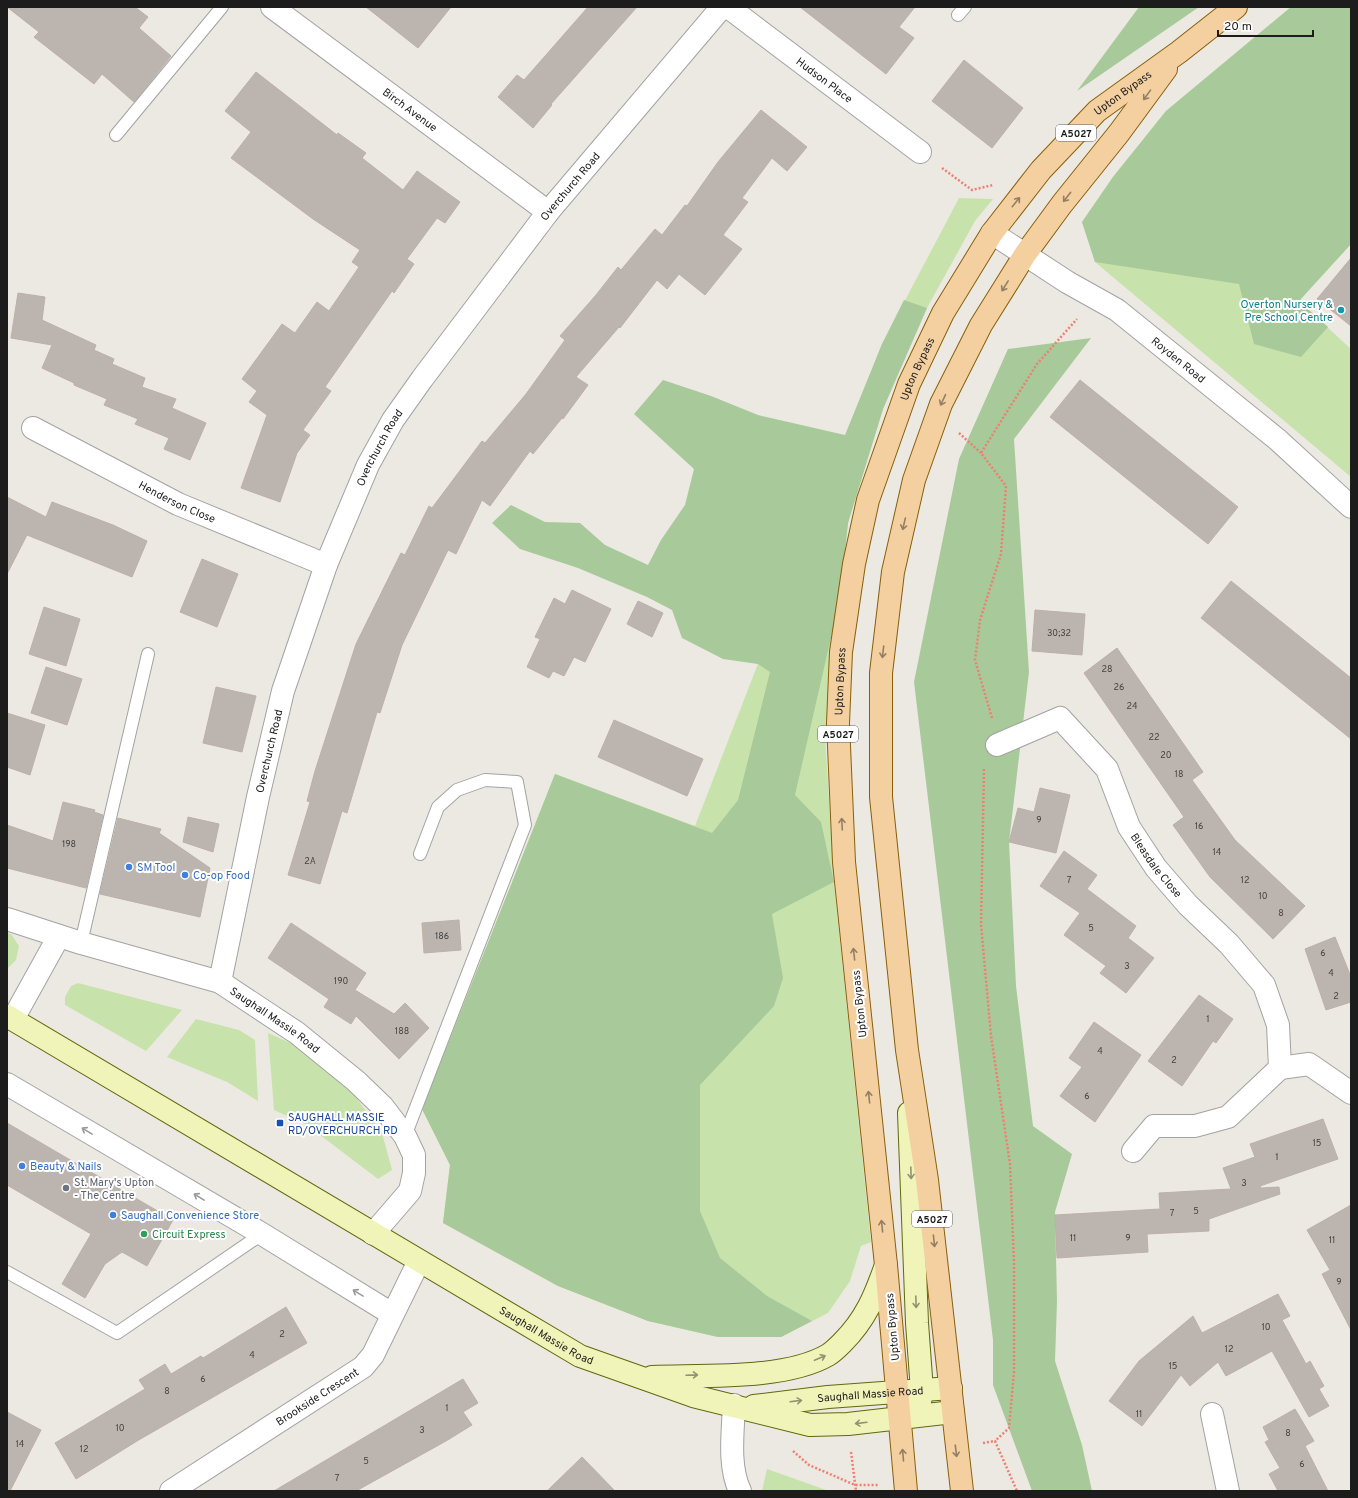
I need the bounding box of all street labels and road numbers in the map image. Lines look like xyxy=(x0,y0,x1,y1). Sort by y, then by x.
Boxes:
street label: Hudson Place xyxy=(793,55,855,107)
street label: Upton Bypass xyxy=(1091,68,1155,119)
street label: Birch Avenue xyxy=(379,85,440,135)
road number: A5027 xyxy=(1056,125,1096,141)
street label: Overchurch Road xyxy=(538,150,604,224)
street label: Royden Road xyxy=(1148,334,1208,386)
street label: Upton Bypass xyxy=(898,335,938,402)
street label: Overchurch Road xyxy=(354,407,406,488)
street label: Henderson Close xyxy=(136,479,217,527)
street label: Upton Bypass xyxy=(832,646,850,716)
street label: Overchurch Road xyxy=(253,708,286,794)
road number: A5027 xyxy=(818,726,858,742)
street label: Bleasdale Close xyxy=(1127,831,1185,901)
street label: Upton Bypass xyxy=(849,969,871,1038)
street label: Saughall Massie Road xyxy=(227,984,322,1057)
road number: A5027 xyxy=(912,1211,952,1227)
street label: Upton Bypass xyxy=(883,1292,903,1361)
street label: Saughall Massie Road xyxy=(496,1304,595,1368)
street label: Brookside Crescent xyxy=(274,1366,362,1429)
street label: Saughall Massie Road xyxy=(817,1384,924,1406)

